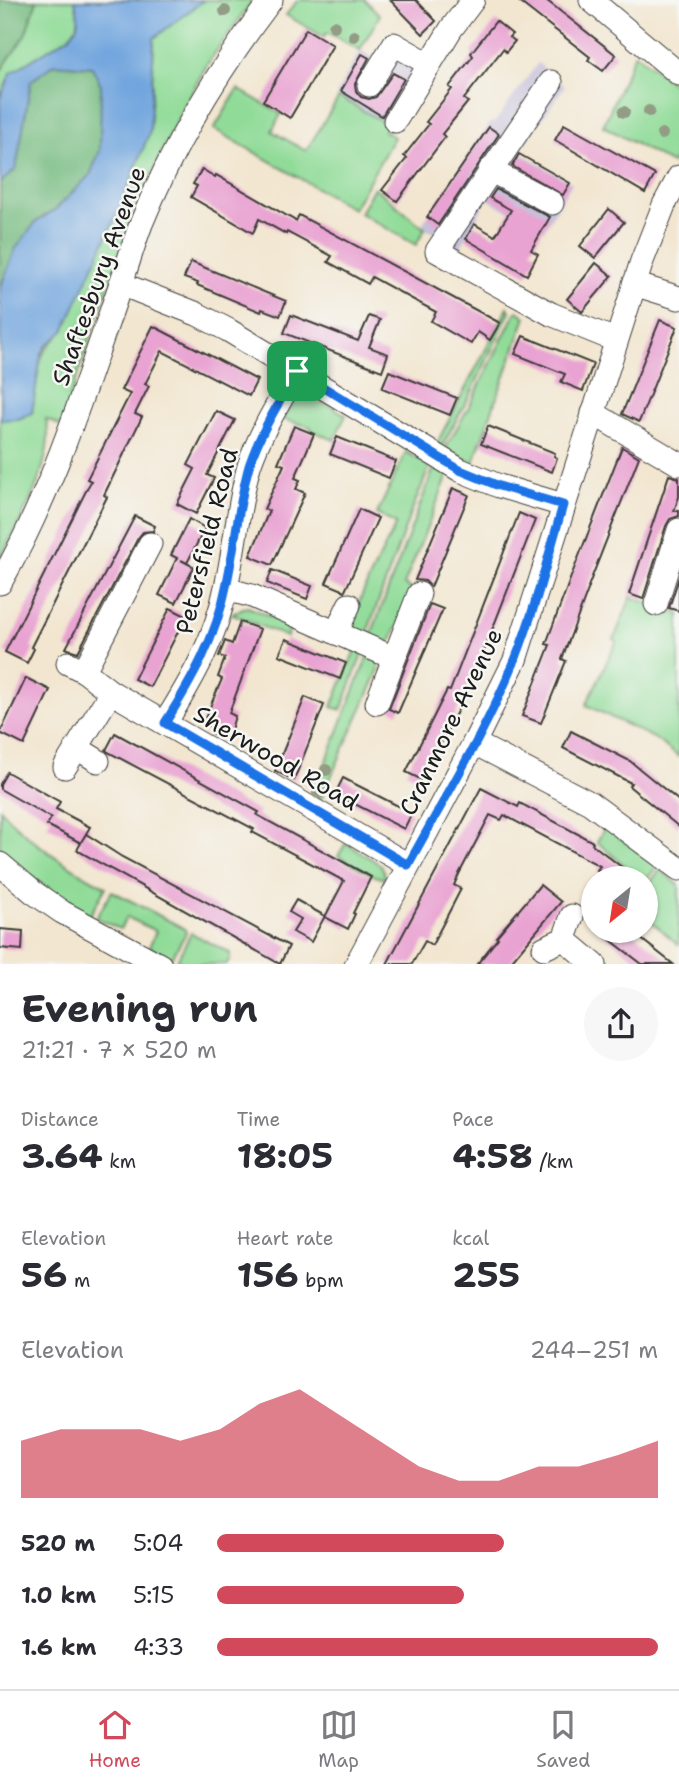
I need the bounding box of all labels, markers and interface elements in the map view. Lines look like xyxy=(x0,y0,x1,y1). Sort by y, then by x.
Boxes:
street label: Shaftesbury Avenue xyxy=(44,162,154,390)
pin xyxy=(267,341,327,401)
icon: arrive xyxy=(278,352,316,390)
street label: Petersfield Road xyxy=(168,445,246,637)
street label: Cranmore Avenue xyxy=(392,623,510,821)
street label: Sherwood Road xyxy=(188,698,364,818)
north arrow xyxy=(581,866,658,943)
map controls xyxy=(581,866,658,943)
text: Evening run xyxy=(21,983,258,1034)
button: share xyxy=(584,987,658,1061)
text: 21:21 · 7 × 520 m xyxy=(21,1035,217,1065)
text: Distance xyxy=(21,1107,99,1132)
text: Time xyxy=(237,1107,280,1132)
text: Pace xyxy=(452,1107,494,1132)
text: 3.64 xyxy=(21,1132,103,1179)
text: 18:05 xyxy=(237,1132,333,1179)
text: 4:58 xyxy=(452,1132,533,1179)
text: km xyxy=(103,1149,136,1174)
text: /km xyxy=(533,1149,573,1174)
text: Elevation xyxy=(21,1226,106,1251)
text: Heart rate xyxy=(237,1226,333,1251)
text: kcal xyxy=(452,1226,489,1251)
text: 56 xyxy=(21,1251,67,1298)
text: 156 xyxy=(237,1251,299,1298)
text: 255 xyxy=(452,1251,520,1298)
text: m xyxy=(67,1268,90,1293)
text: bpm xyxy=(299,1268,344,1293)
text: Elevation xyxy=(21,1335,124,1365)
text: 244–251 m xyxy=(530,1335,658,1365)
text: 520 m xyxy=(21,1528,95,1558)
text: 5:04 xyxy=(133,1528,183,1558)
text: 1.0 km xyxy=(21,1580,96,1610)
text: 5:15 xyxy=(133,1580,174,1610)
text: 1.6 km xyxy=(21,1632,96,1662)
text: 4:33 xyxy=(133,1632,184,1662)
tab: Home xyxy=(89,1706,141,1773)
tab: Map xyxy=(318,1706,359,1773)
tab: Saved xyxy=(536,1706,590,1773)

